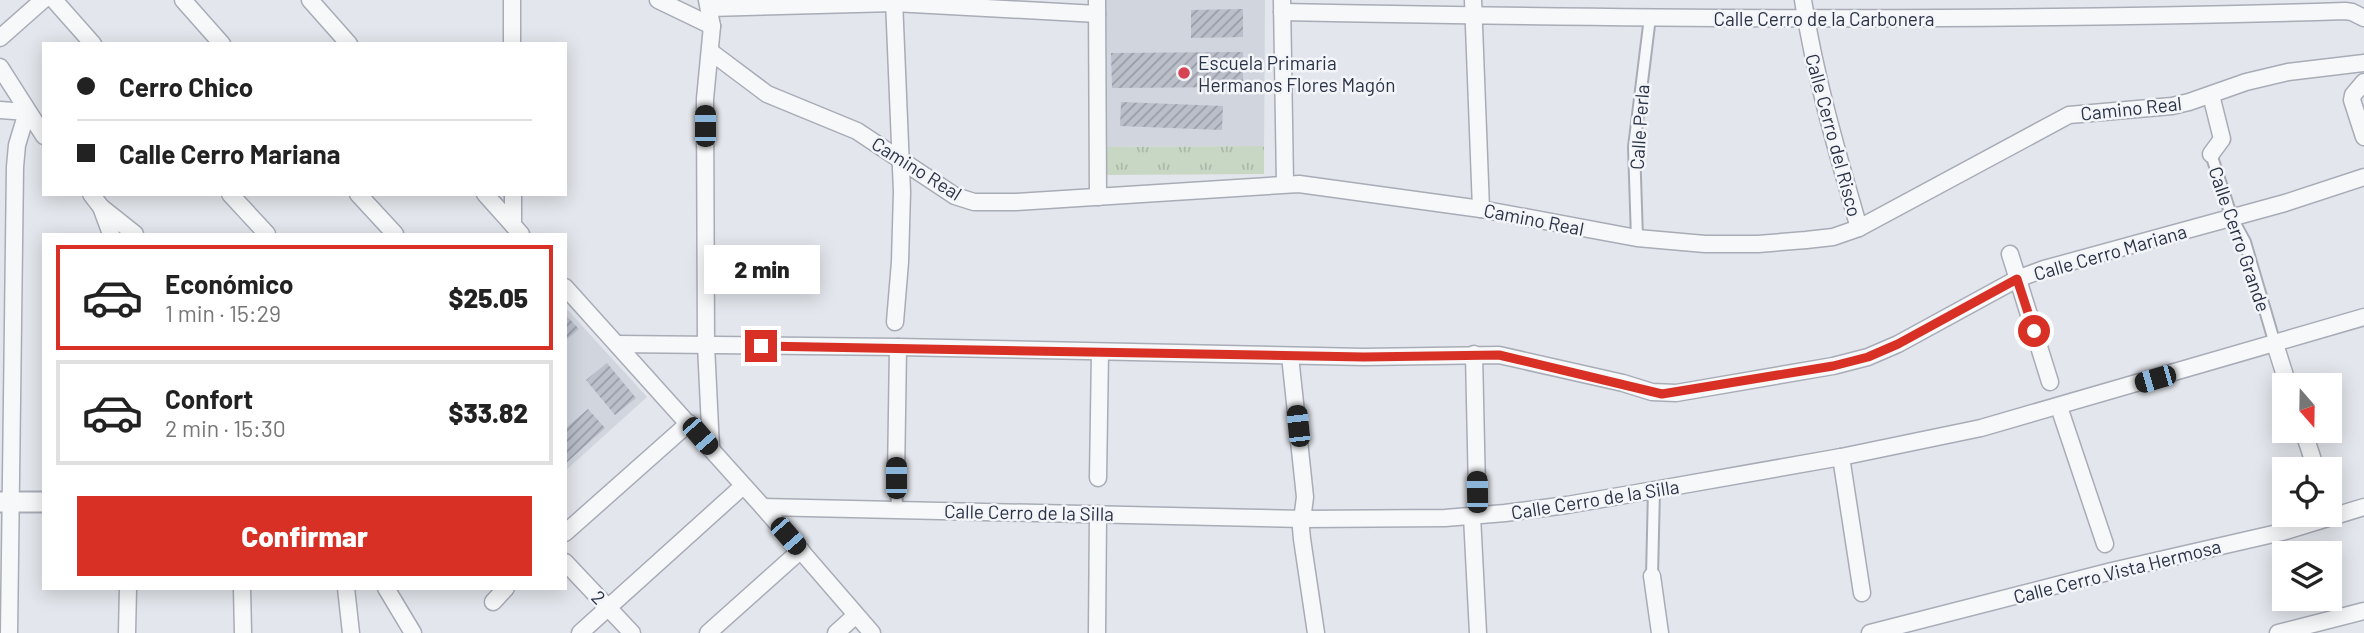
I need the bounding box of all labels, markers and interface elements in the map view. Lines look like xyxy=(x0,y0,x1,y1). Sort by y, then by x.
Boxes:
street label: Calle Cerro de la Carbonera xyxy=(1714,7,1934,30)
place label: Escuela Primaria Hermanos Flores Magón xyxy=(1198,51,1395,96)
street label: Calle Cerro del Risco xyxy=(1801,51,1867,219)
marker: Escuela Primaria Hermanos Flores Magón xyxy=(1176,65,1192,81)
text: Cerro Chico xyxy=(119,71,253,102)
street label: Calle Perla xyxy=(1625,83,1653,171)
street label: Camino Real xyxy=(2079,91,2183,125)
car xyxy=(695,105,716,147)
street label: Camino Real xyxy=(868,131,966,205)
text: Calle Cerro Mariana xyxy=(119,138,340,169)
street label: Calle Cerro Grande xyxy=(2204,163,2276,315)
street label: Camino Real xyxy=(1482,198,1586,240)
street label: Calle Cerro Mariana xyxy=(2031,219,2189,285)
callout: 2 min xyxy=(703,244,819,294)
text: 2 min xyxy=(734,255,790,283)
icon: car xyxy=(81,266,144,329)
text: Económico xyxy=(165,268,294,299)
text: $25.05 xyxy=(449,282,528,313)
text: 1 min · 15:29 xyxy=(165,299,281,327)
route start xyxy=(2018,315,2050,347)
route end xyxy=(745,330,777,362)
car xyxy=(2132,363,2179,395)
north arrow xyxy=(2272,373,2342,443)
map controls xyxy=(2272,373,2342,611)
icon: car xyxy=(81,381,144,444)
text: Confort xyxy=(165,383,253,414)
text: $33.82 xyxy=(449,397,528,428)
car xyxy=(1286,404,1311,448)
car xyxy=(679,413,722,459)
text: 2 min · 15:30 xyxy=(165,414,286,442)
car xyxy=(886,457,907,499)
button: locate xyxy=(2272,457,2342,527)
car xyxy=(1467,471,1488,513)
street label: Calle Cerro de la Silla xyxy=(1509,474,1681,524)
button: Confirmar xyxy=(77,496,532,576)
street label: Calle Cerro de la Silla xyxy=(944,499,1114,525)
car xyxy=(767,513,810,559)
street label: Calle Cerro Vista Hermosa xyxy=(2011,534,2223,608)
button: layers xyxy=(2272,541,2342,611)
street label: 2 xyxy=(587,585,611,609)

